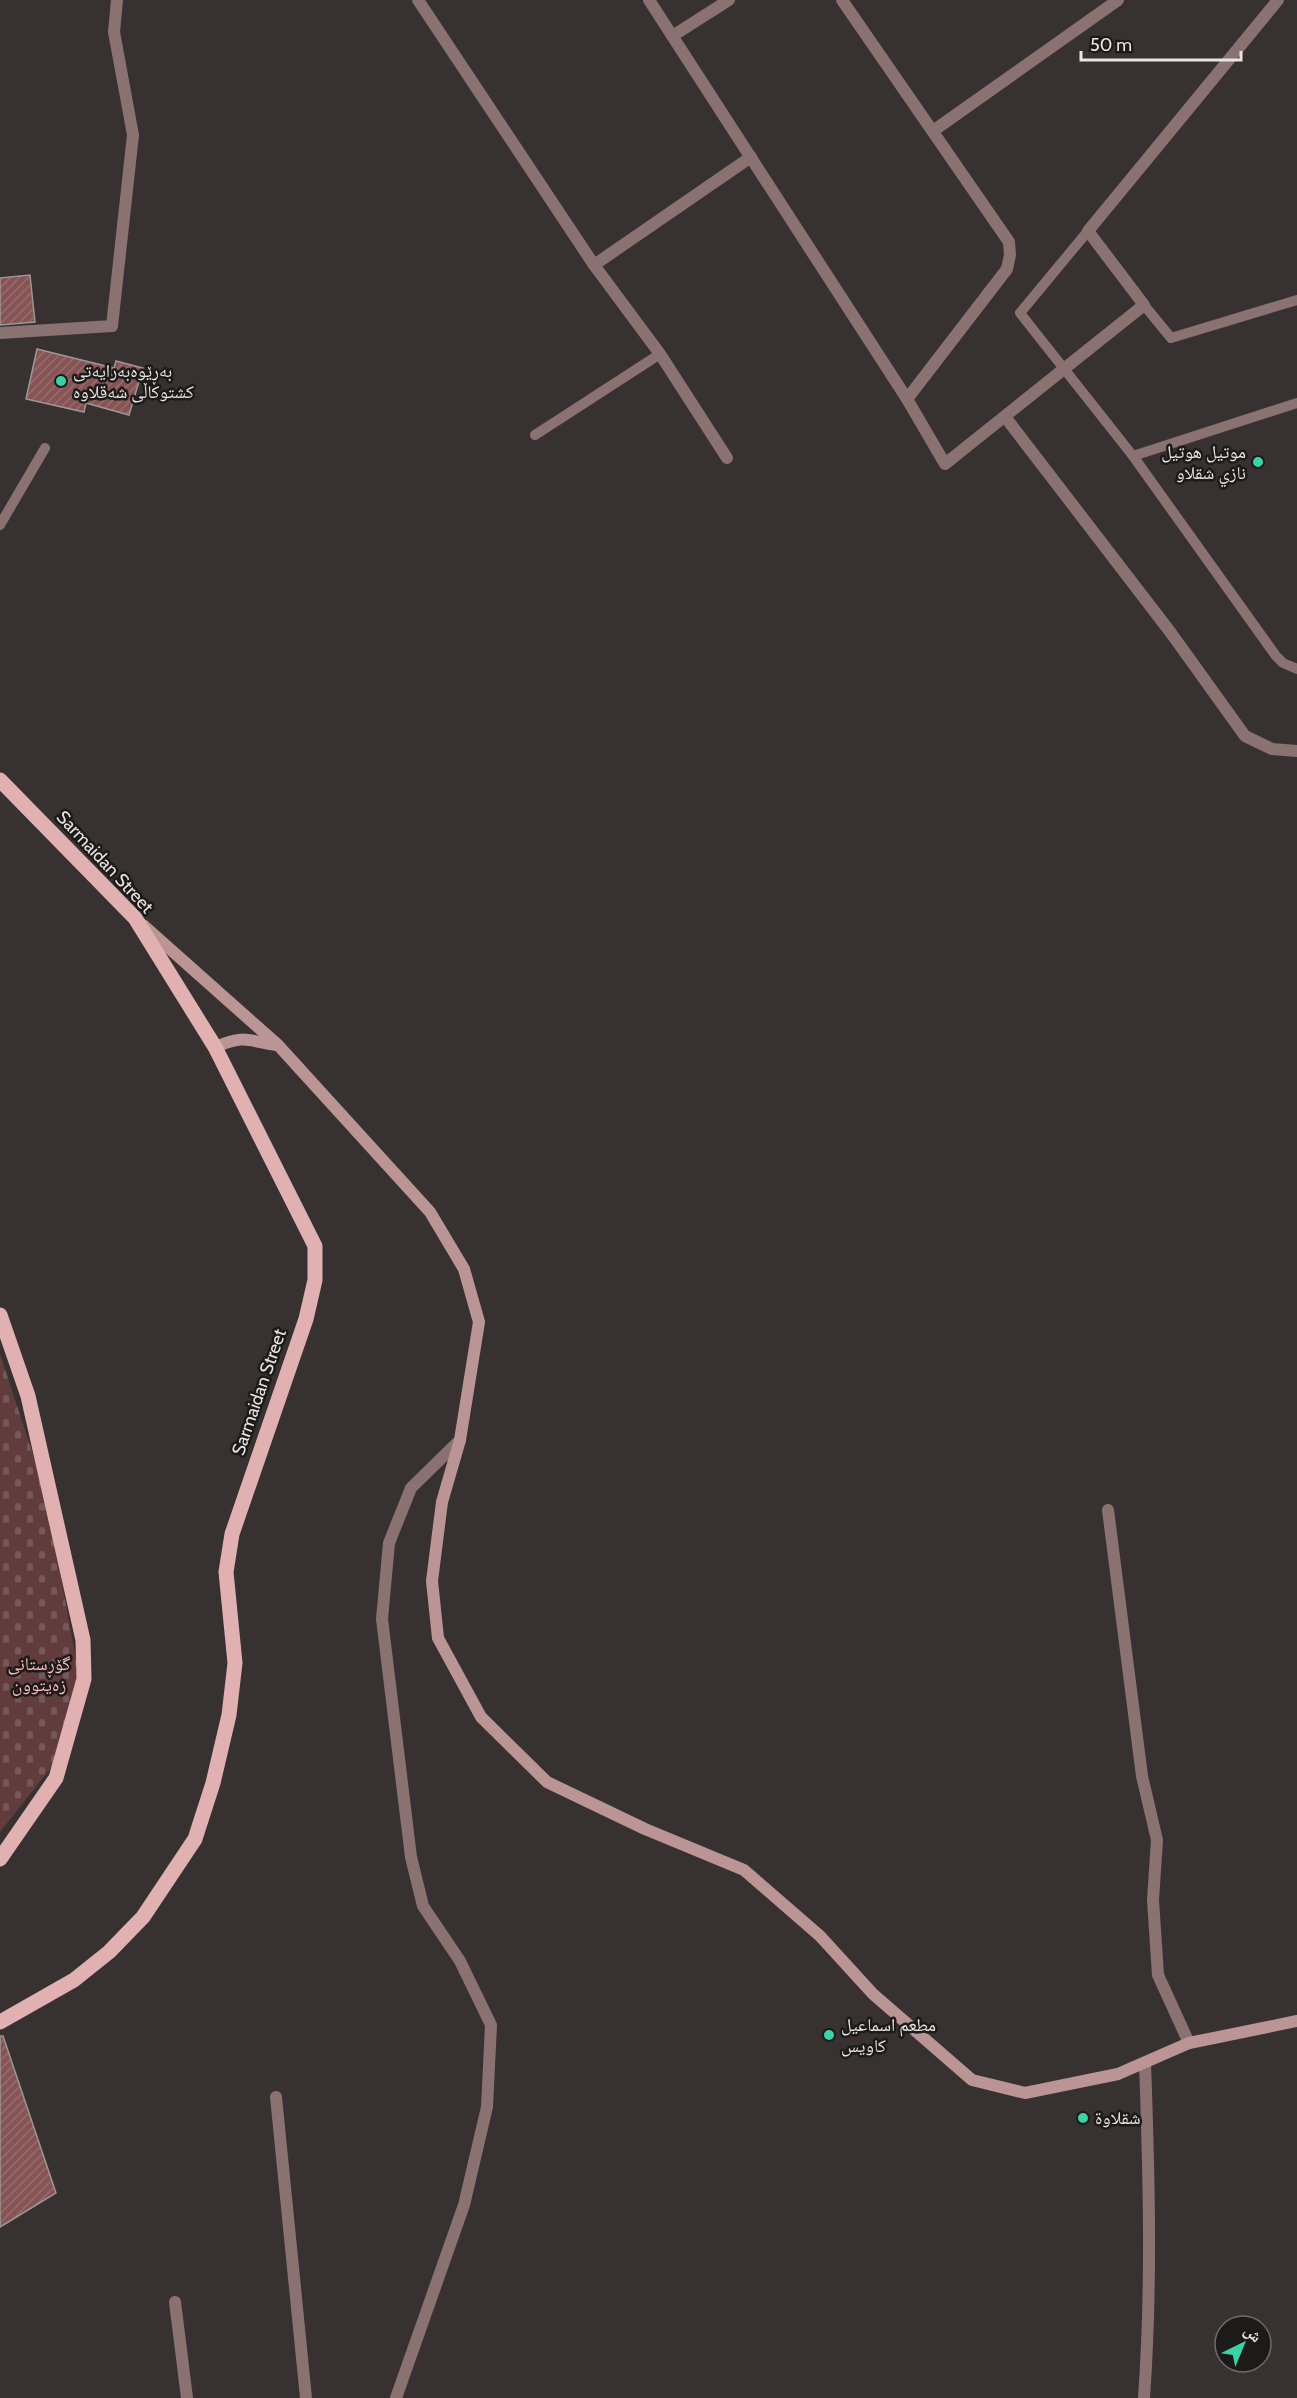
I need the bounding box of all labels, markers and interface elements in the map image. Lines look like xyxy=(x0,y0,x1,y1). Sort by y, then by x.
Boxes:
scale bar xyxy=(1081,24,1242,62)
text: 50 m xyxy=(1090,34,1132,56)
place label: بەڕێوەبەرایەتی کشتوکاڵی شەقلاوە xyxy=(73,360,194,403)
marker: بەڕێوەبەرایەتی کشتوکاڵی شەقلاوە xyxy=(54,374,68,388)
place label: موتيل هوتيل نازي شقلاو xyxy=(1161,441,1246,488)
marker: موتيل هوتيل نازي شقلاو xyxy=(1251,455,1265,469)
street label: Sarmaidan Street xyxy=(52,806,158,918)
street label: Sarmaidan Street xyxy=(227,1326,291,1458)
park label: گۆڕستانی زەیتوون xyxy=(7,1653,71,1696)
place label: مطعم اسماعیل کاویس xyxy=(841,2014,936,2057)
marker: مطعم اسماعیل کاویس xyxy=(822,2028,836,2042)
place label: شقلاوة xyxy=(1095,2107,1141,2129)
marker: شقلاوة xyxy=(1076,2111,1090,2125)
north arrow xyxy=(1213,2314,1273,2374)
text: ش xyxy=(1240,2321,1266,2346)

